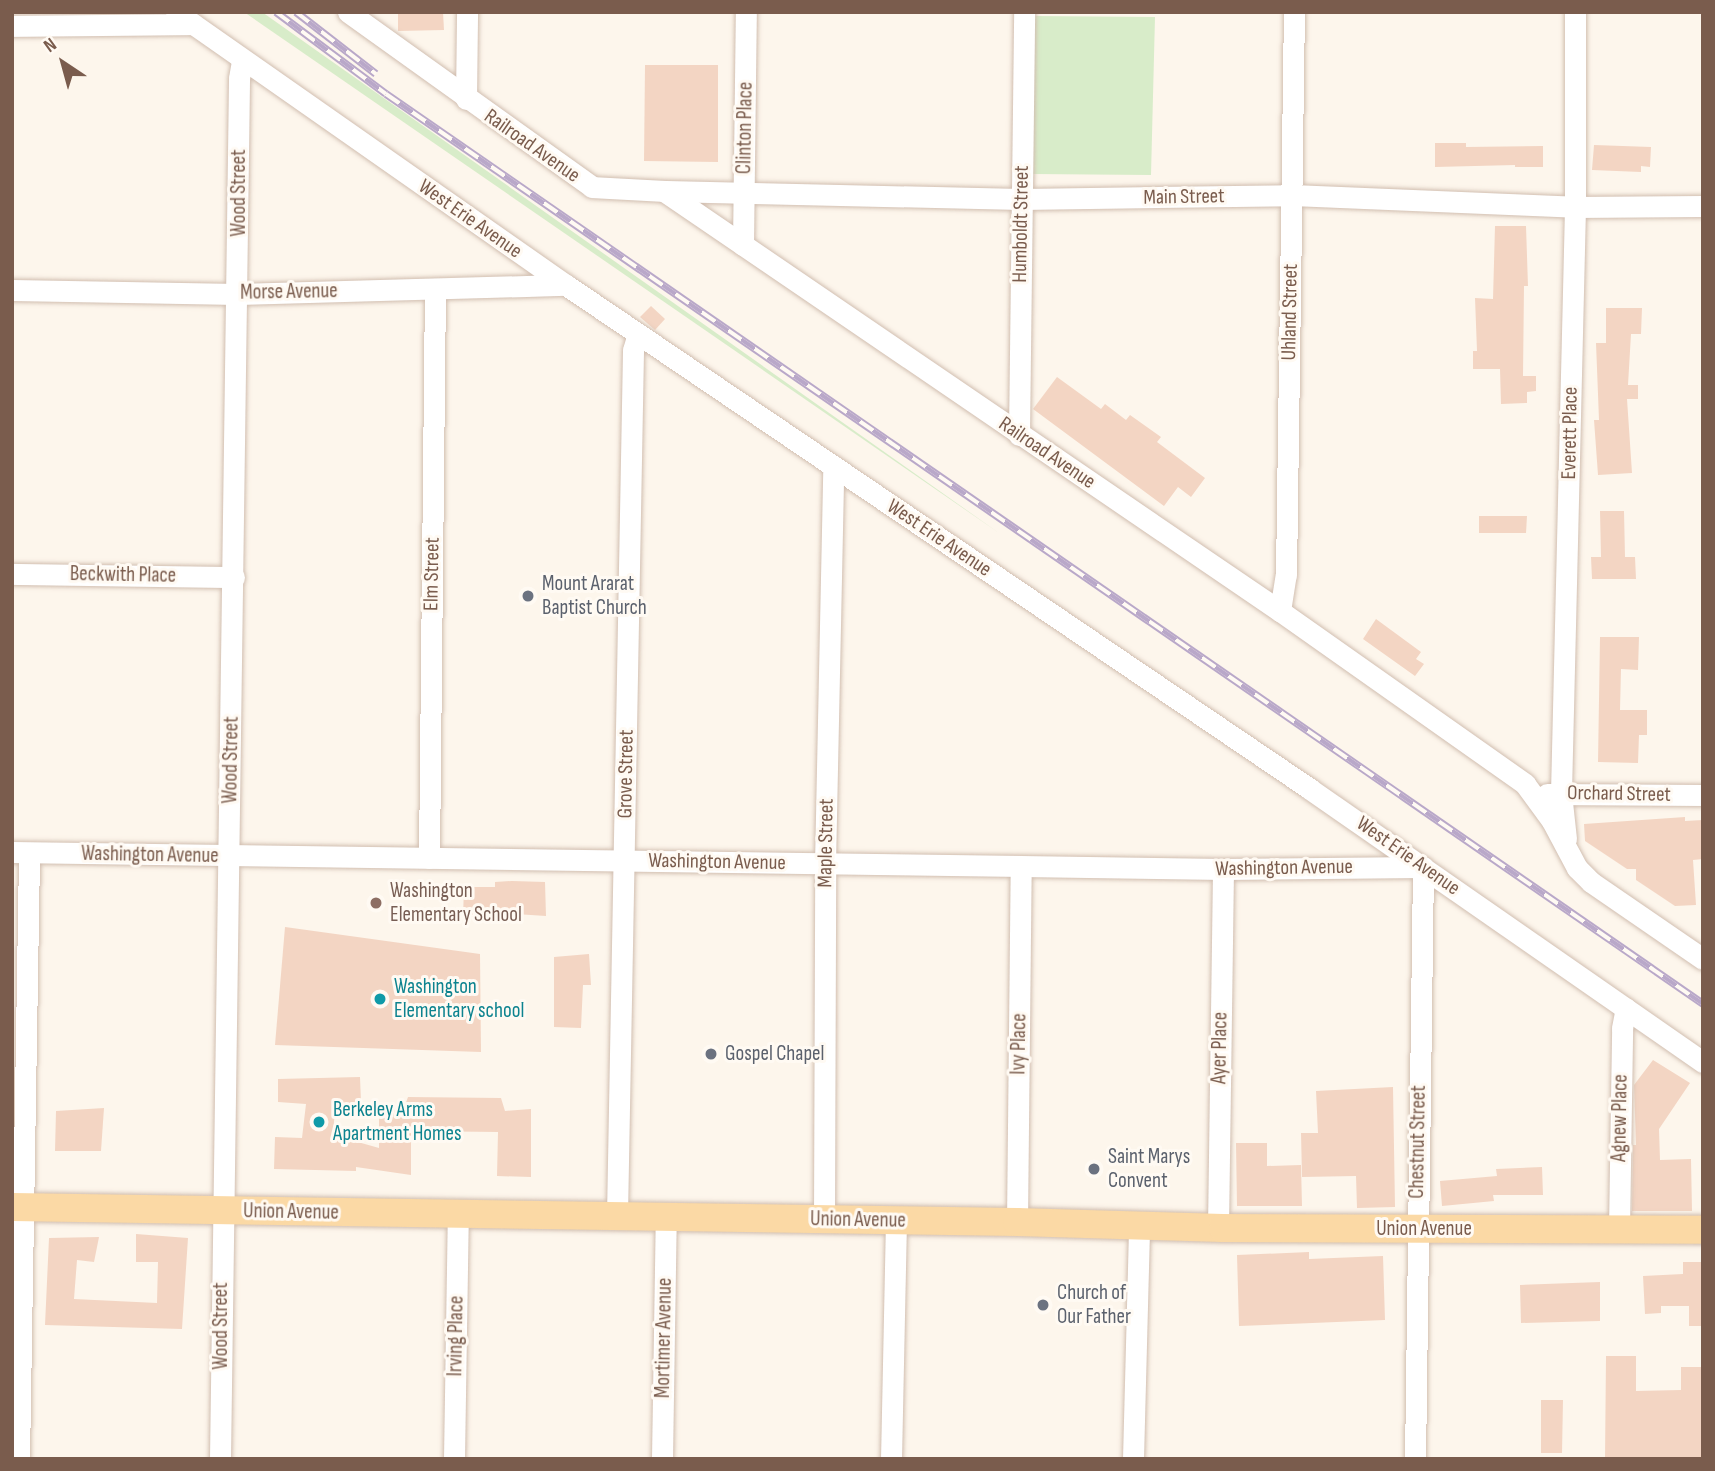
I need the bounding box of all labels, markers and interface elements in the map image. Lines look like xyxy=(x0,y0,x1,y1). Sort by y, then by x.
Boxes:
north arrow xyxy=(28,28,98,98)
text: N xyxy=(39,33,61,58)
street label: Clinton Place xyxy=(732,82,758,174)
street label: Railroad Avenue xyxy=(479,104,585,188)
street label: Wood Street xyxy=(226,149,252,237)
street label: Humboldt Street xyxy=(1007,165,1035,283)
street label: West Erie Avenue xyxy=(413,174,527,264)
street label: Main Street xyxy=(1143,184,1225,210)
street label: Uhland Street xyxy=(1277,263,1303,361)
street label: Morse Avenue xyxy=(240,279,338,305)
street label: Everett Place xyxy=(1557,386,1583,480)
street label: Railroad Avenue xyxy=(994,411,1100,495)
street label: West Erie Avenue xyxy=(882,494,996,582)
street label: Elm Street xyxy=(419,537,445,611)
street label: Beckwith Place xyxy=(70,561,176,589)
place label: Mount Ararat Baptist Church xyxy=(542,571,647,621)
marker: Mount Ararat Baptist Church xyxy=(520,588,536,604)
street label: Wood Street xyxy=(218,716,244,804)
street label: Grove Street xyxy=(613,729,639,819)
street label: Orchard Street xyxy=(1567,780,1671,808)
street label: Maple Street xyxy=(813,798,839,888)
street label: West Erie Avenue xyxy=(1351,811,1465,901)
street label: Washington Avenue xyxy=(81,841,219,869)
street label: Washington Avenue xyxy=(648,848,786,876)
street label: Washington Avenue xyxy=(1215,854,1353,882)
place label: Washington Elementary School xyxy=(390,878,522,928)
marker: Washington Elementary School xyxy=(368,895,384,911)
place label: Washington Elementary school xyxy=(394,974,524,1024)
marker: Washington Elementary school xyxy=(372,991,388,1007)
street label: Ayer Place xyxy=(1207,1012,1233,1084)
street label: Ivy Place xyxy=(1006,1013,1032,1075)
place label: Gospel Chapel xyxy=(725,1041,824,1067)
marker: Gospel Chapel xyxy=(703,1046,719,1062)
street label: Agnew Place xyxy=(1607,1074,1633,1162)
street label: Chestnut Street xyxy=(1404,1085,1432,1199)
place label: Berkeley Arms Apartment Homes xyxy=(333,1097,461,1147)
marker: Berkeley Arms Apartment Homes xyxy=(311,1114,327,1130)
place label: Saint Marys Convent xyxy=(1108,1144,1190,1194)
marker: Saint Marys Convent xyxy=(1086,1161,1102,1177)
street label: Union Avenue xyxy=(243,1199,339,1225)
street label: Union Avenue xyxy=(810,1207,906,1233)
street label: Union Avenue xyxy=(1376,1216,1472,1242)
street label: Mortimer Avenue xyxy=(650,1278,678,1398)
place label: Church of Our Father xyxy=(1057,1280,1131,1330)
street label: Wood Street xyxy=(208,1282,234,1370)
street label: Irving Place xyxy=(443,1295,469,1377)
marker: Church of Our Father xyxy=(1035,1297,1051,1313)

